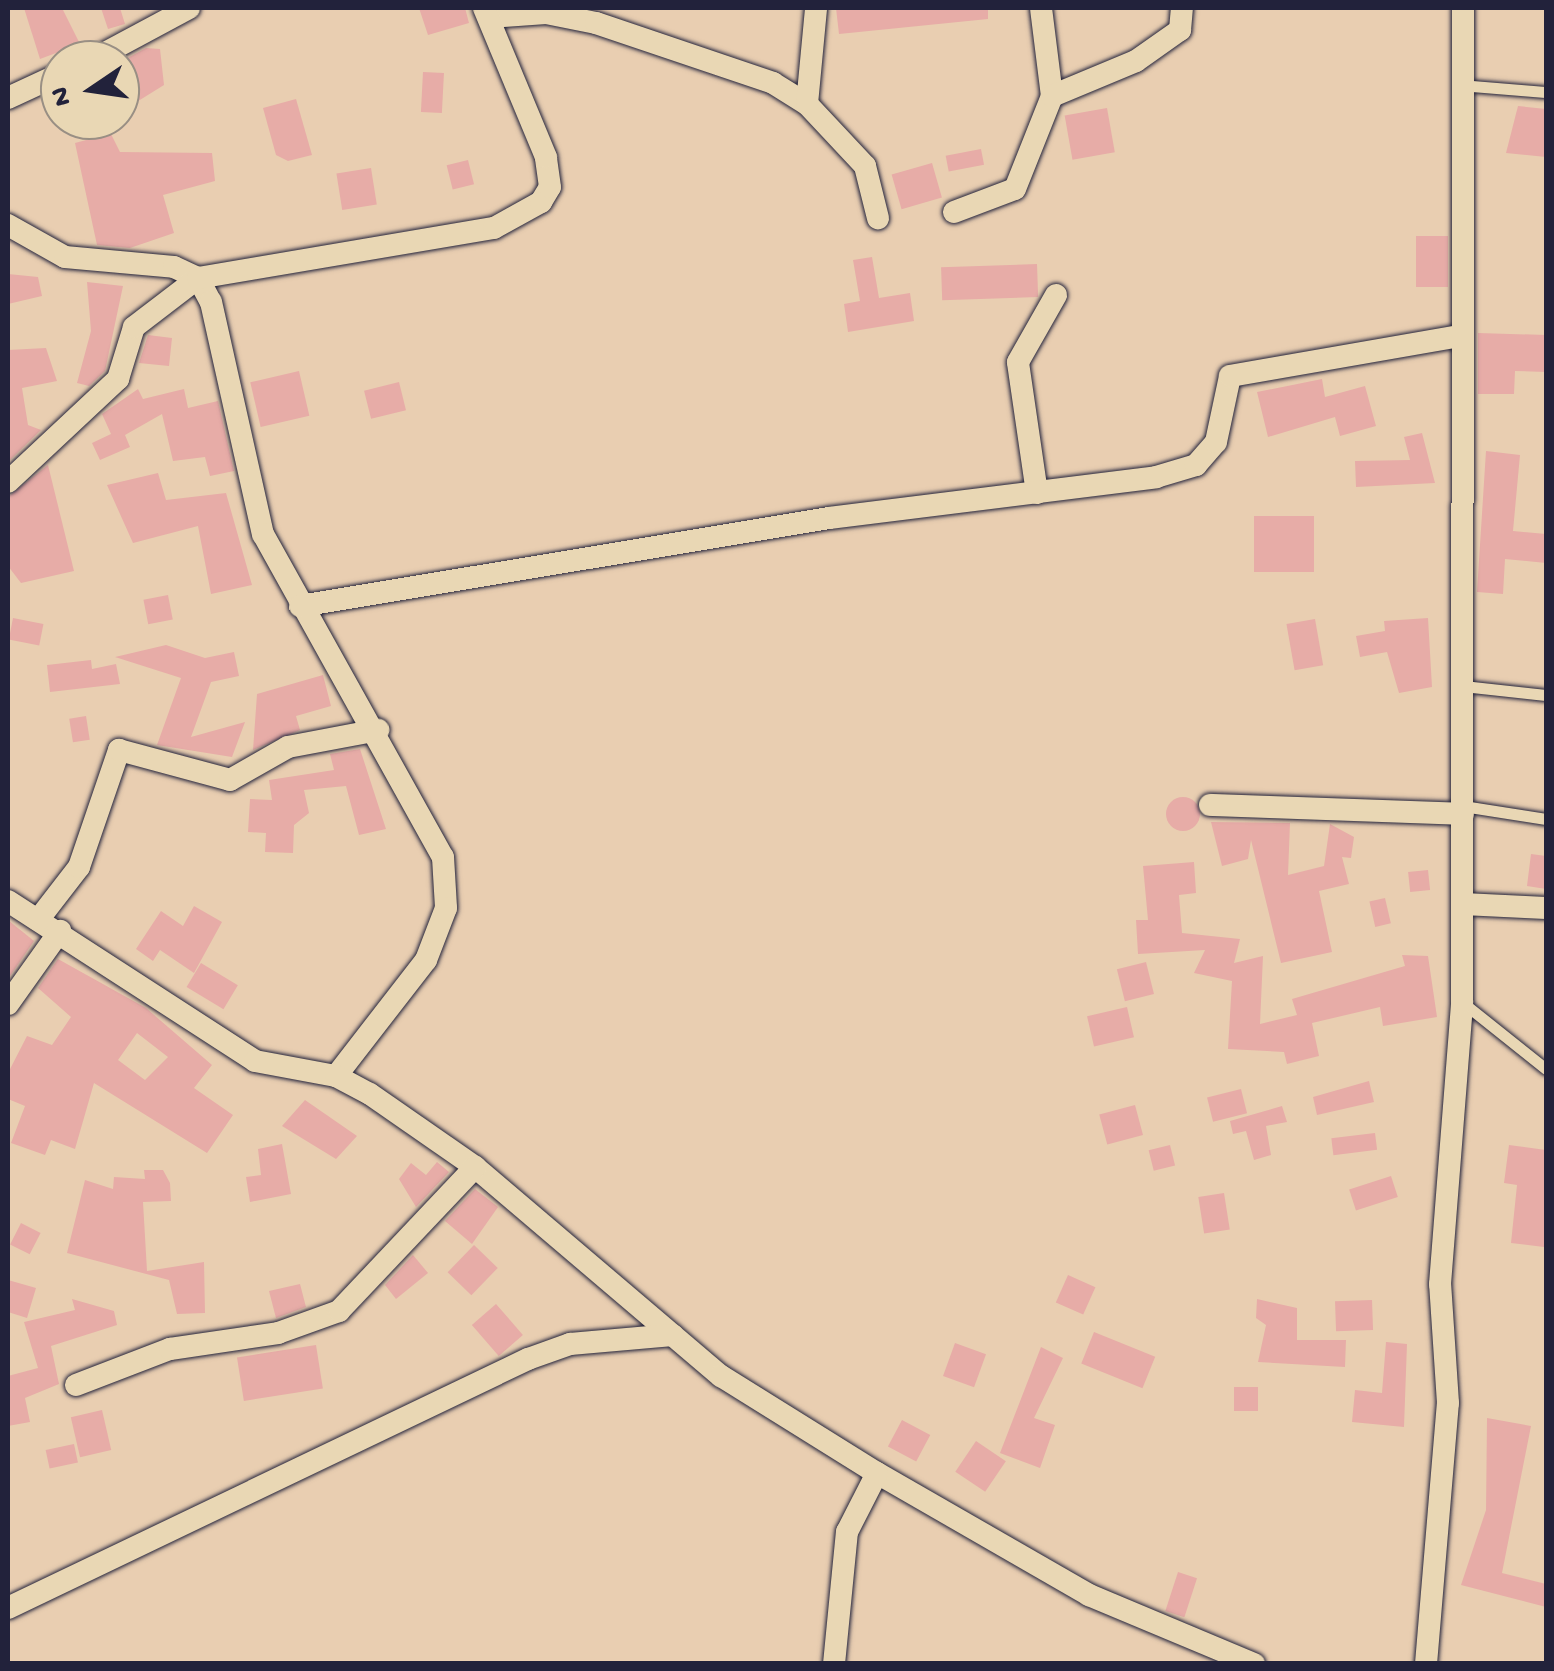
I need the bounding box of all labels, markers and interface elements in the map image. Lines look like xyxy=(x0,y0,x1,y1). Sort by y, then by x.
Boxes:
north arrow xyxy=(40,40,140,140)
text: N xyxy=(44,84,80,109)

